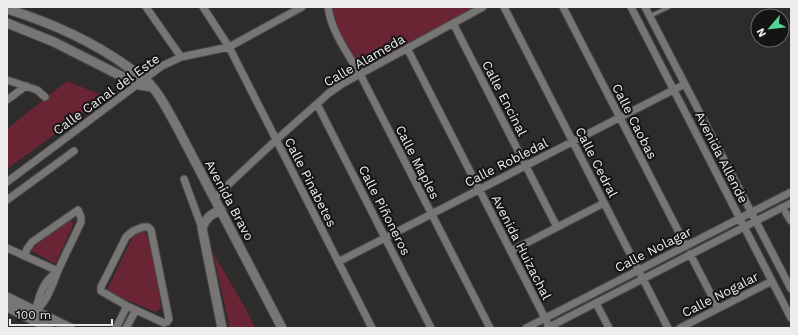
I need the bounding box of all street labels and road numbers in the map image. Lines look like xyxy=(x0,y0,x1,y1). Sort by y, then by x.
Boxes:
street label: Calle Alameda xyxy=(321,31,408,90)
street label: Calle Canal del Este xyxy=(50,51,162,138)
street label: Calle Encinal xyxy=(479,58,530,138)
street label: Calle Caobas xyxy=(609,81,660,162)
street label: Avenida Allende xyxy=(692,109,751,206)
street label: Calle Maples xyxy=(392,123,443,202)
street label: Calle Cedral xyxy=(572,124,621,200)
street label: Calle Pinabetes xyxy=(282,135,340,230)
street label: Calle Robledal xyxy=(462,135,550,190)
street label: Avenida Bravo xyxy=(202,157,257,243)
street label: Calle Piñoneros xyxy=(355,163,414,258)
street label: Avenida Huizachal xyxy=(489,192,554,302)
street label: Calle Nolagar xyxy=(612,224,694,275)
street label: Calle Nogalar xyxy=(679,269,761,320)

